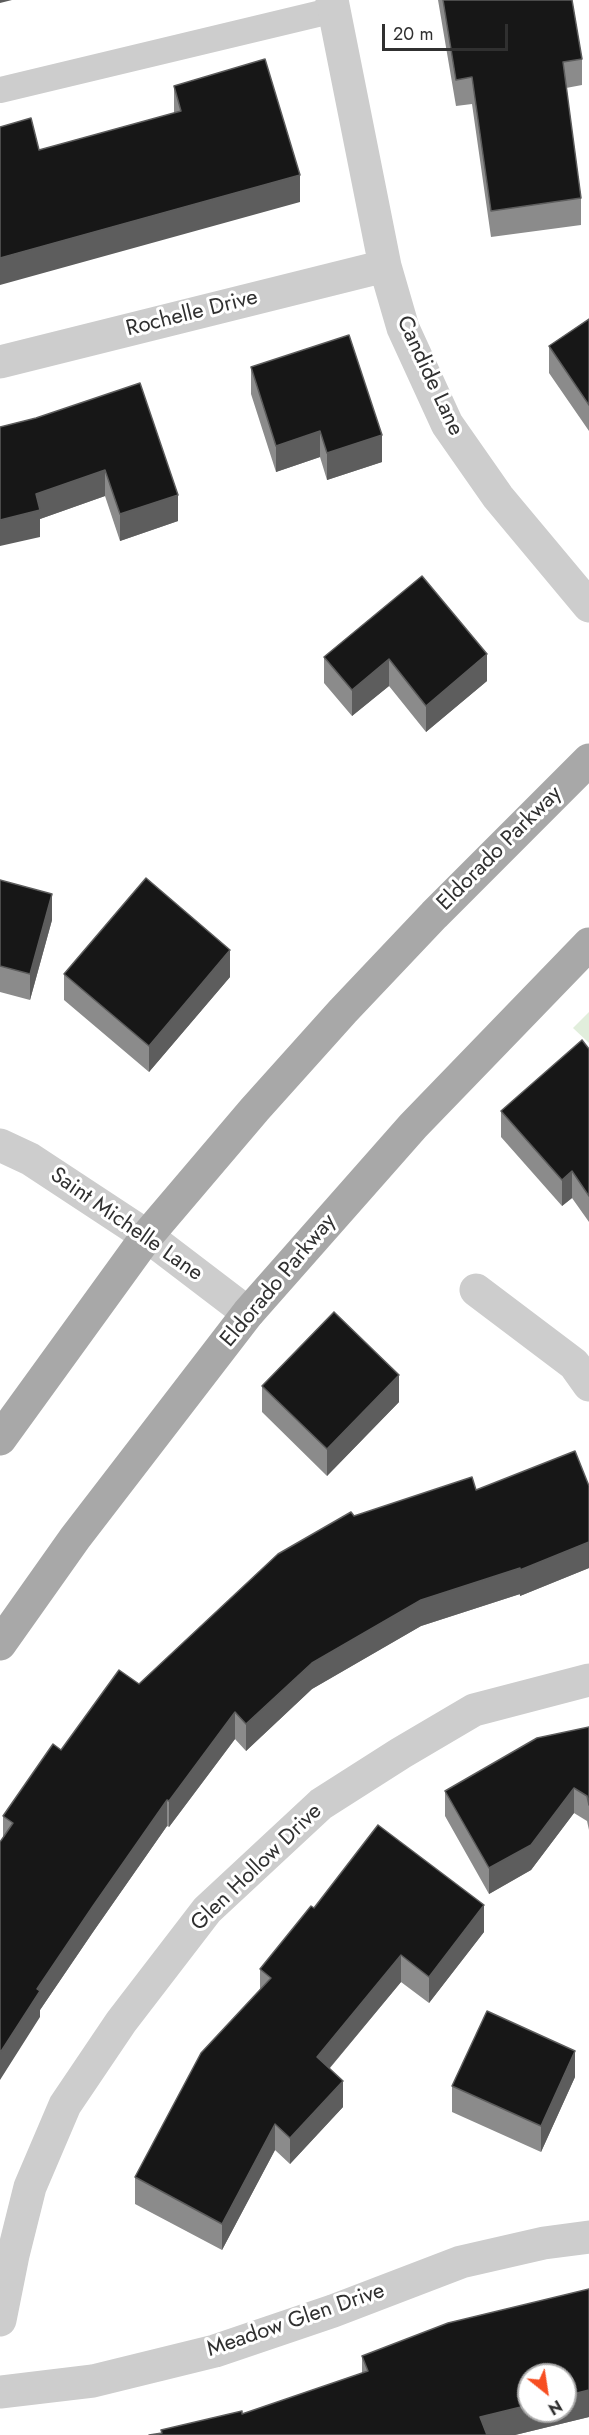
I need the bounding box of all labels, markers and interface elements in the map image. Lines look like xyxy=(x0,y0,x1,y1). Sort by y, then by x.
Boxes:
scale bar xyxy=(385,12,511,50)
text: 20 m xyxy=(393,21,433,47)
street label: Rochelle Drive xyxy=(123,285,261,343)
street label: Candide Lane xyxy=(390,312,468,440)
street label: Eldorado Parkway xyxy=(432,781,568,917)
street label: Saint Michelle Lane xyxy=(45,1163,207,1287)
street label: Eldorado Parkway xyxy=(216,1209,342,1353)
street label: Glen Hollow Drive xyxy=(186,1799,328,1937)
street label: Meadow Glen Drive xyxy=(204,2278,388,2364)
north arrow xyxy=(517,2363,577,2423)
text: N xyxy=(544,2394,567,2420)

